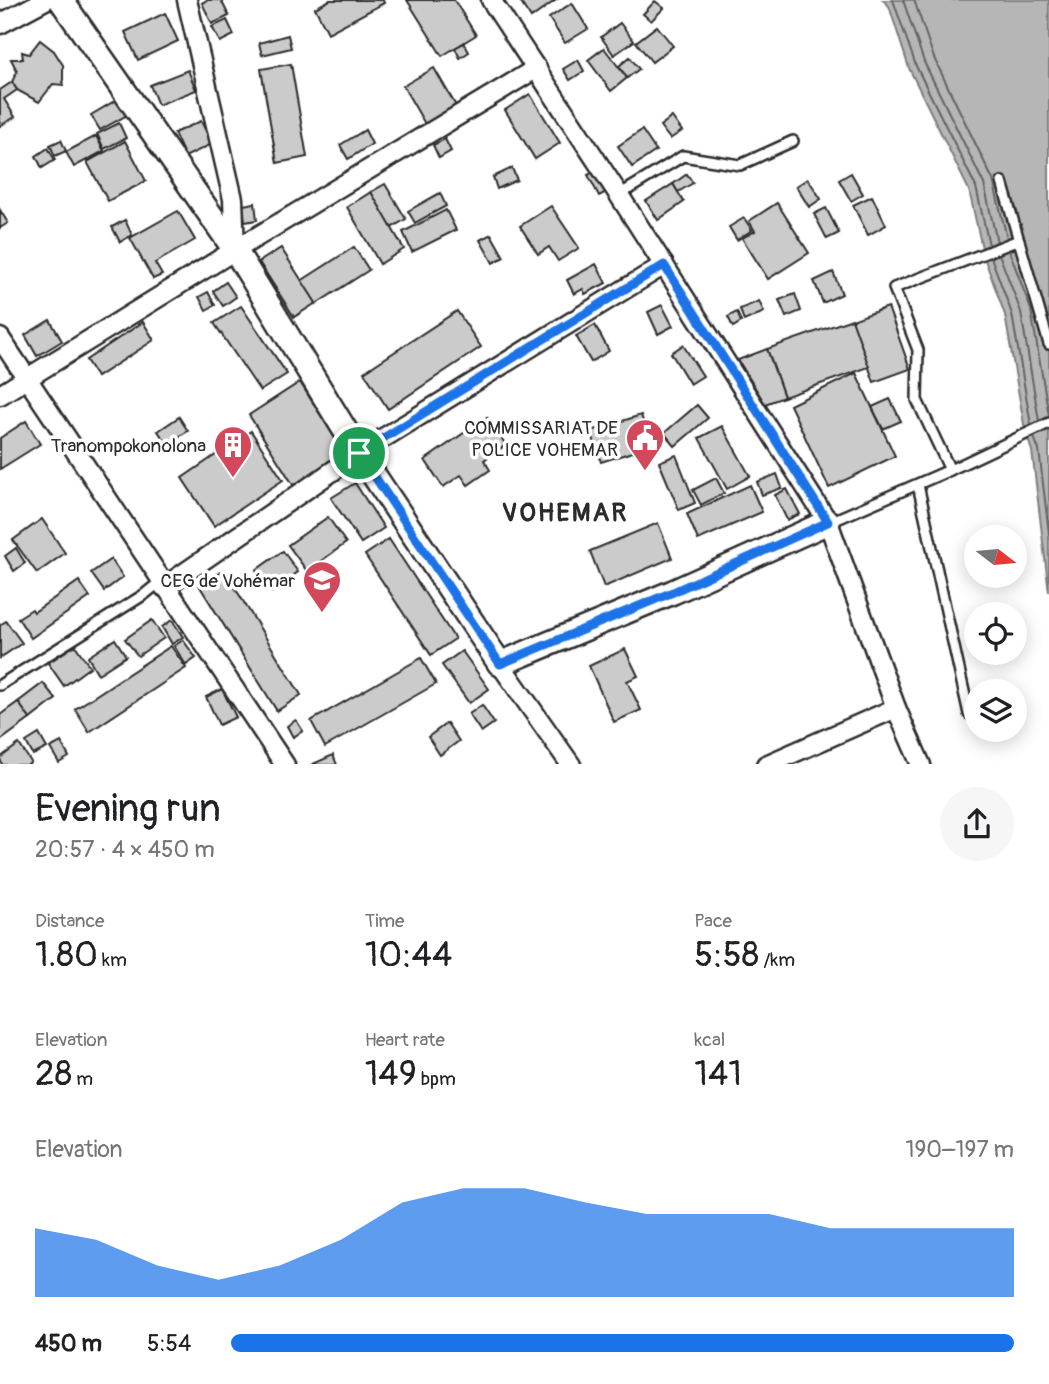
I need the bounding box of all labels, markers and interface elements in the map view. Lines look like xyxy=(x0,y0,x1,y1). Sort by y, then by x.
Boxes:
place label: COMMISSARIAT DE POLICE VOHEMAR xyxy=(464,416,618,462)
public building icon: COMMISSARIAT DE POLICE VOHEMAR xyxy=(624,417,666,472)
pin xyxy=(329,423,389,483)
building icon: Tranompokonolona xyxy=(212,424,254,479)
place label: Tranompokonolona xyxy=(51,434,206,458)
icon: arrive xyxy=(340,434,378,472)
district label: VOHEMAR xyxy=(502,497,628,529)
north arrow xyxy=(964,525,1027,588)
map controls xyxy=(964,525,1027,742)
school or university icon: CEG de Vohémar xyxy=(301,559,343,614)
place label: CEG de Vohémar xyxy=(161,569,295,593)
button: locate xyxy=(964,602,1027,665)
button: layers xyxy=(964,679,1027,742)
text: Evening run xyxy=(35,785,221,833)
button: share xyxy=(940,787,1014,861)
text: 20:57 · 4 × 450 m xyxy=(35,835,215,864)
text: Distance xyxy=(35,909,104,933)
text: Time xyxy=(365,909,404,933)
text: Pace xyxy=(694,909,732,933)
text: 1.80 xyxy=(35,933,98,977)
text: 10:44 xyxy=(365,933,452,977)
text: 5:58 xyxy=(694,933,759,977)
text: km xyxy=(98,948,127,972)
text: /km xyxy=(759,948,795,972)
text: Elevation xyxy=(35,1028,107,1052)
text: Heart rate xyxy=(365,1028,445,1052)
text: kcal xyxy=(694,1028,725,1052)
text: 28 xyxy=(35,1052,72,1096)
text: 149 xyxy=(365,1052,417,1096)
text: 141 xyxy=(694,1052,742,1096)
text: m xyxy=(72,1067,93,1091)
text: bpm xyxy=(417,1067,456,1091)
text: Elevation xyxy=(35,1135,123,1164)
text: 190–197 m xyxy=(905,1135,1014,1164)
text: 450 m xyxy=(35,1329,102,1358)
text: 5:54 xyxy=(147,1329,191,1358)

